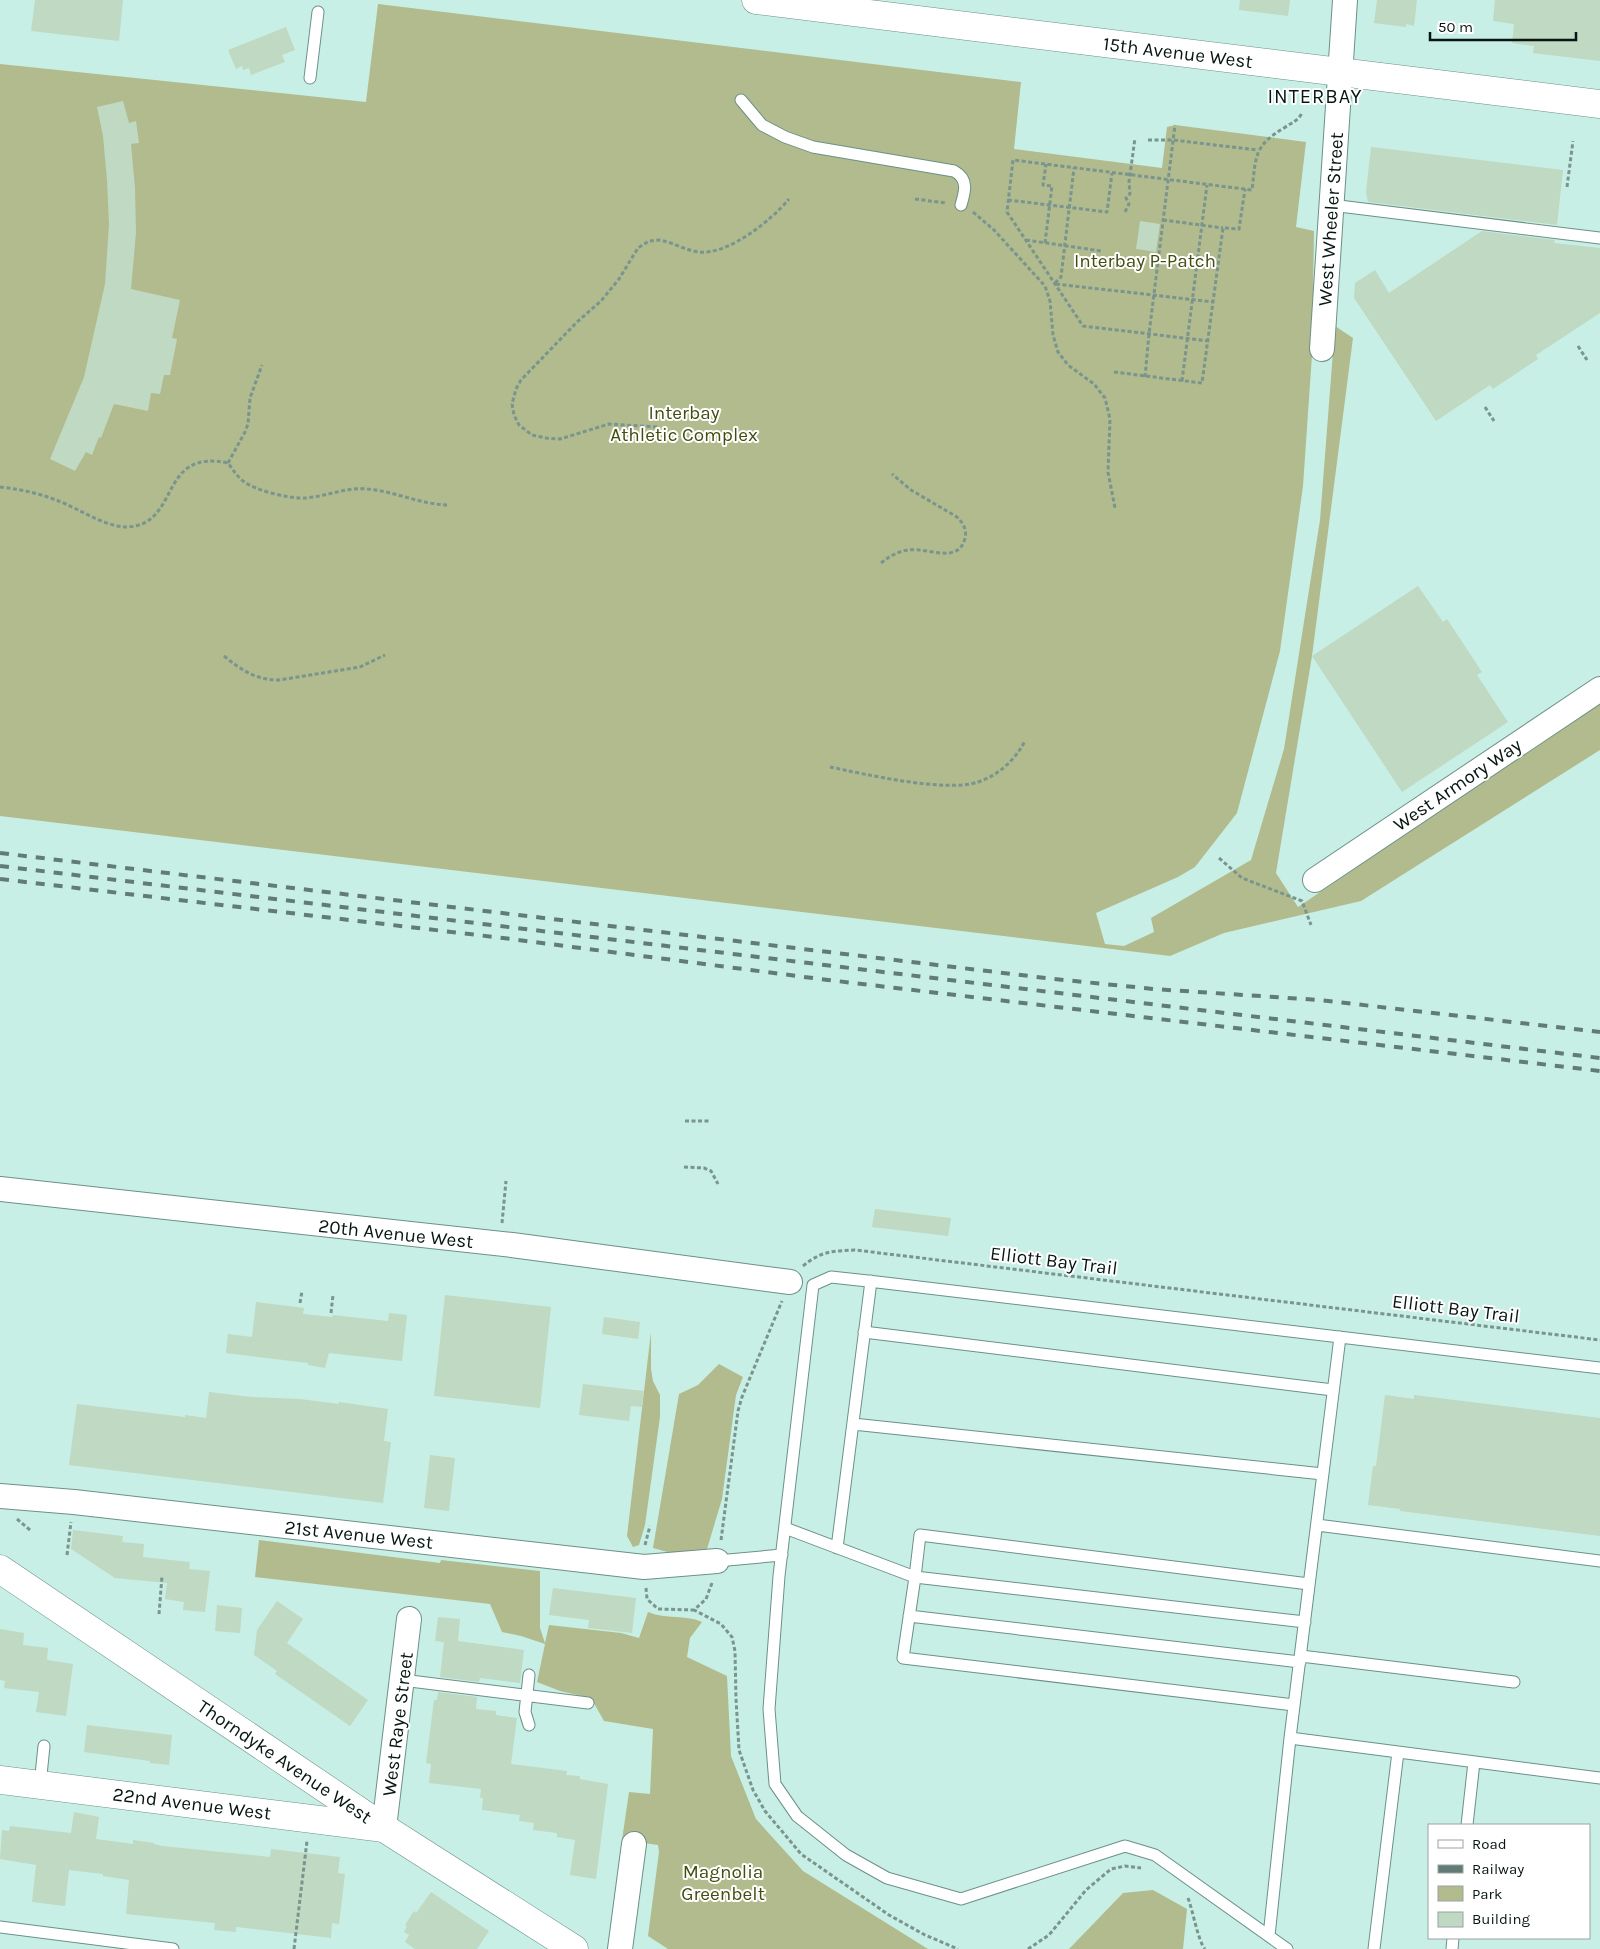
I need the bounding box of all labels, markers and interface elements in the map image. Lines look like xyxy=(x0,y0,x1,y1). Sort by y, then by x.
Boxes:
scale bar xyxy=(1430,10,1576,42)
text: 50 m xyxy=(1438,18,1473,36)
street label: 15th Avenue West xyxy=(1102,33,1254,73)
district label: INTERBAY xyxy=(1267,85,1363,108)
street label: West Wheeler Street xyxy=(1314,131,1348,307)
park label: Interbay P-Patch xyxy=(1074,250,1216,272)
park label: Interbay Athletic Complex xyxy=(610,402,758,446)
street label: West Armory Way xyxy=(1389,734,1526,836)
street label: 20th Avenue West xyxy=(317,1215,474,1253)
street label: Elliott Bay Trail xyxy=(989,1242,1119,1280)
street label: Elliott Bay Trail xyxy=(1391,1290,1521,1328)
street label: 21st Avenue West xyxy=(284,1516,434,1554)
street label: West Raye Street xyxy=(378,1651,418,1797)
street label: Thorndyke Avenue West xyxy=(193,1695,376,1828)
street label: 22nd Avenue West xyxy=(111,1783,272,1825)
legend xyxy=(1428,1824,1590,1939)
text: Road xyxy=(1472,1835,1507,1853)
text: Railway xyxy=(1472,1860,1524,1878)
park label: Magnolia Greenbelt xyxy=(681,1861,765,1905)
text: Park xyxy=(1472,1885,1502,1903)
text: Building xyxy=(1472,1910,1530,1928)

